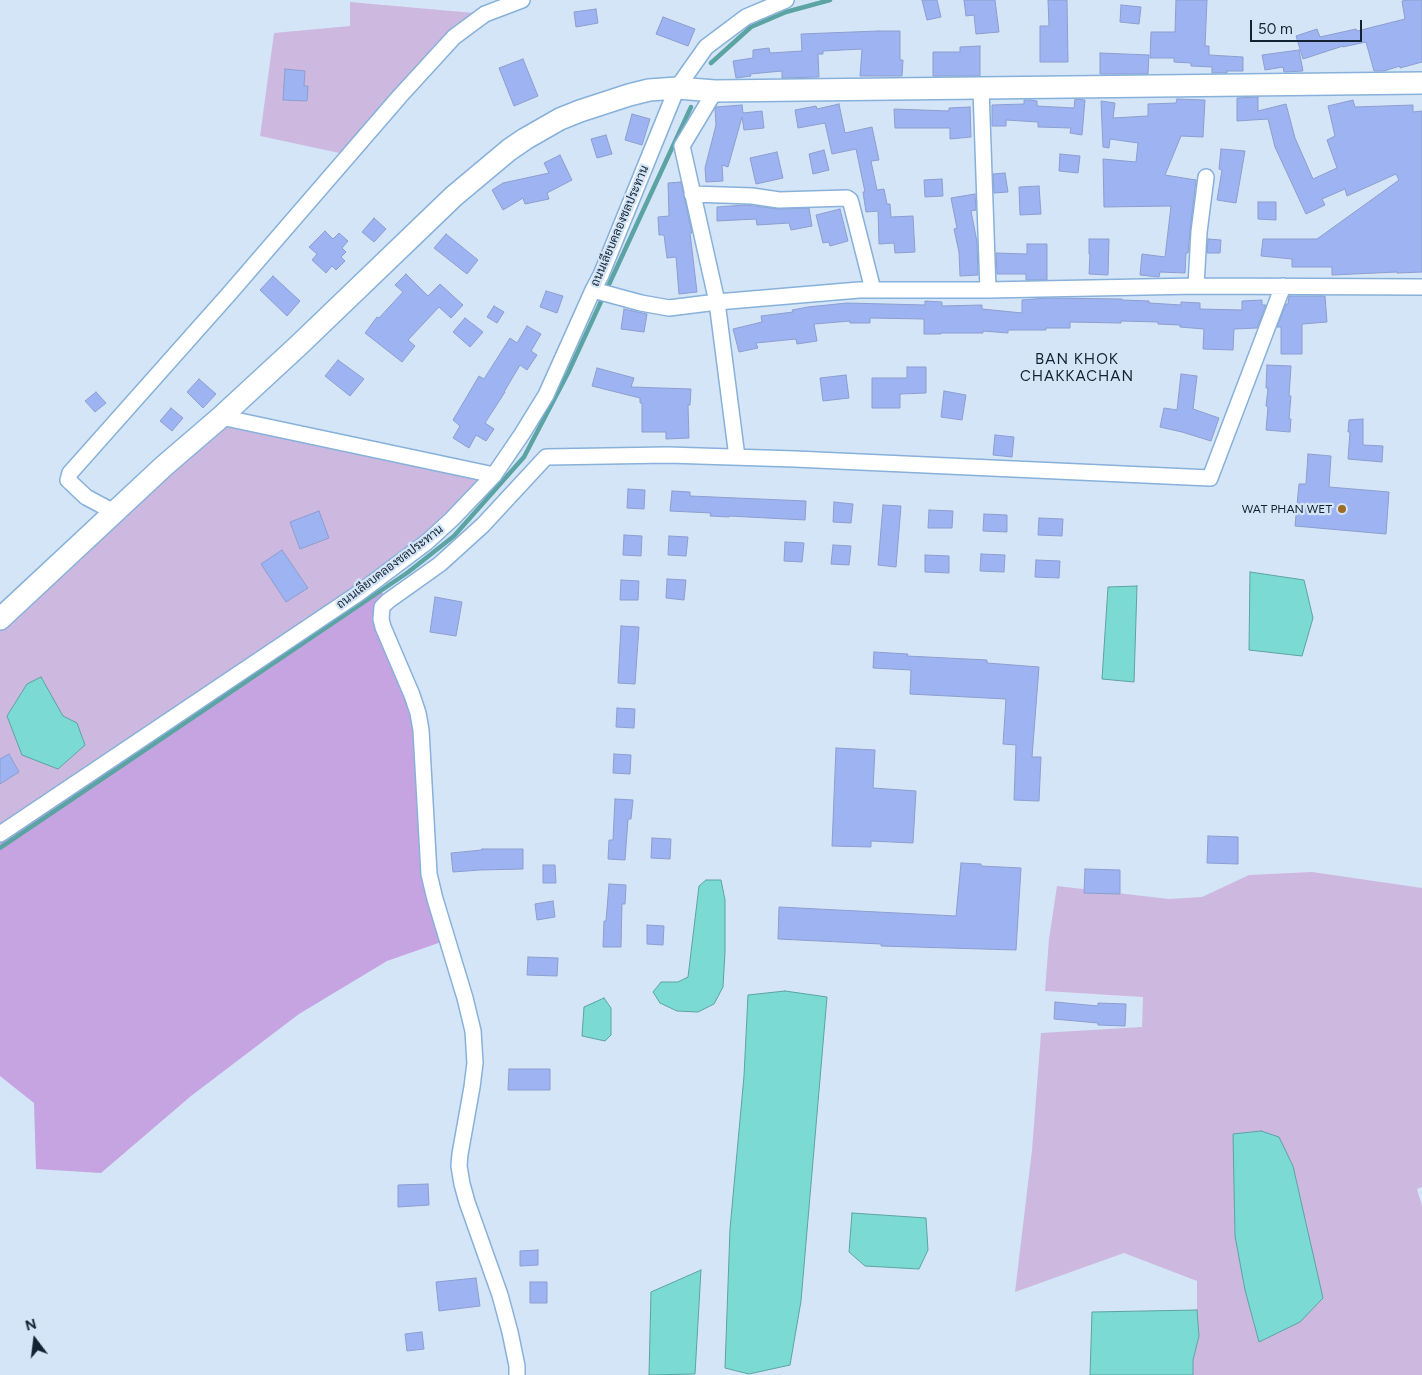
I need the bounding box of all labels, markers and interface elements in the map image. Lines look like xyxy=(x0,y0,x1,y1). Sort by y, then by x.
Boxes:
scale bar xyxy=(1252,10,1364,42)
text: 50 m xyxy=(1258,20,1293,38)
street label: ถนนเลียบคลองชลประทาน xyxy=(588,163,652,289)
district label: BAN KHOK CHAKKACHAN xyxy=(1019,351,1135,386)
place label: WAT PHAN WET xyxy=(1242,502,1332,516)
marker: WAT PHAN WET xyxy=(1336,503,1348,515)
street label: ถนนเลียบคลองชลประทาน xyxy=(334,522,446,612)
north arrow xyxy=(10,1315,60,1365)
text: N xyxy=(24,1315,38,1335)

